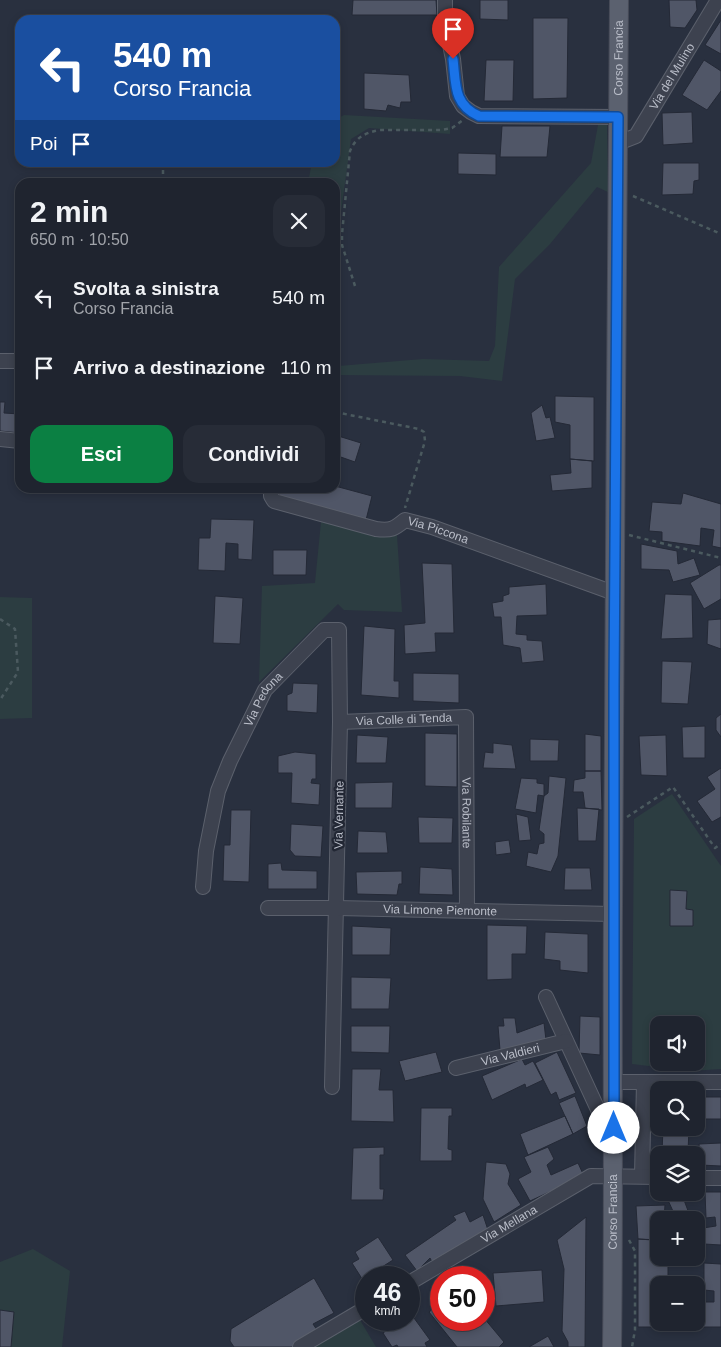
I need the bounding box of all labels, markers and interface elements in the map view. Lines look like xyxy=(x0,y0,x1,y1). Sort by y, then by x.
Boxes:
pin xyxy=(432,8,474,59)
icon: arrive xyxy=(439,15,467,43)
street label: Corso Francia xyxy=(611,20,626,96)
icon: left xyxy=(30,35,95,100)
text: 540 m xyxy=(113,35,212,74)
street label: Via del Mulino xyxy=(647,40,698,112)
text: Corso Francia xyxy=(113,76,251,101)
icon: arrive xyxy=(67,130,95,158)
text: Poi xyxy=(30,133,57,154)
text: 2 min xyxy=(30,195,108,228)
button: close xyxy=(273,195,325,247)
text: 650 m · 10:50 xyxy=(30,231,129,248)
text: Svolta a sinistra xyxy=(73,278,219,299)
icon: left xyxy=(30,284,58,312)
text: 540 m xyxy=(272,287,325,308)
text: Corso Francia xyxy=(73,300,173,317)
icon: arrive xyxy=(30,354,58,382)
text: Arrivo a destinazione xyxy=(73,357,265,378)
text: 110 m xyxy=(280,357,332,378)
button: Esci xyxy=(30,425,173,483)
button: Condividi xyxy=(183,425,325,483)
street label: Via Piccona xyxy=(406,514,471,547)
street label: Via Pedona xyxy=(241,669,286,729)
street label: Via Colle di Tenda xyxy=(355,711,453,728)
street label: Via Robilante xyxy=(459,777,474,849)
street label: Via Vernante xyxy=(331,780,347,849)
street label: Via Limone Piemonte xyxy=(383,902,497,918)
map controls xyxy=(650,1016,705,1331)
button: sound xyxy=(650,1016,705,1071)
street label: Via Valdieri xyxy=(480,1041,541,1069)
button: search xyxy=(650,1081,705,1136)
position arrow xyxy=(587,1101,639,1153)
button: layers xyxy=(650,1146,705,1201)
street label: Corso Francia xyxy=(606,1174,620,1250)
street label: Via Mellana xyxy=(478,1202,540,1246)
button: + xyxy=(650,1211,705,1266)
speed limit sign: 50 xyxy=(430,1266,495,1331)
button: − xyxy=(650,1276,705,1331)
text: 46 xyxy=(374,1278,401,1306)
text: km/h xyxy=(374,1304,401,1318)

